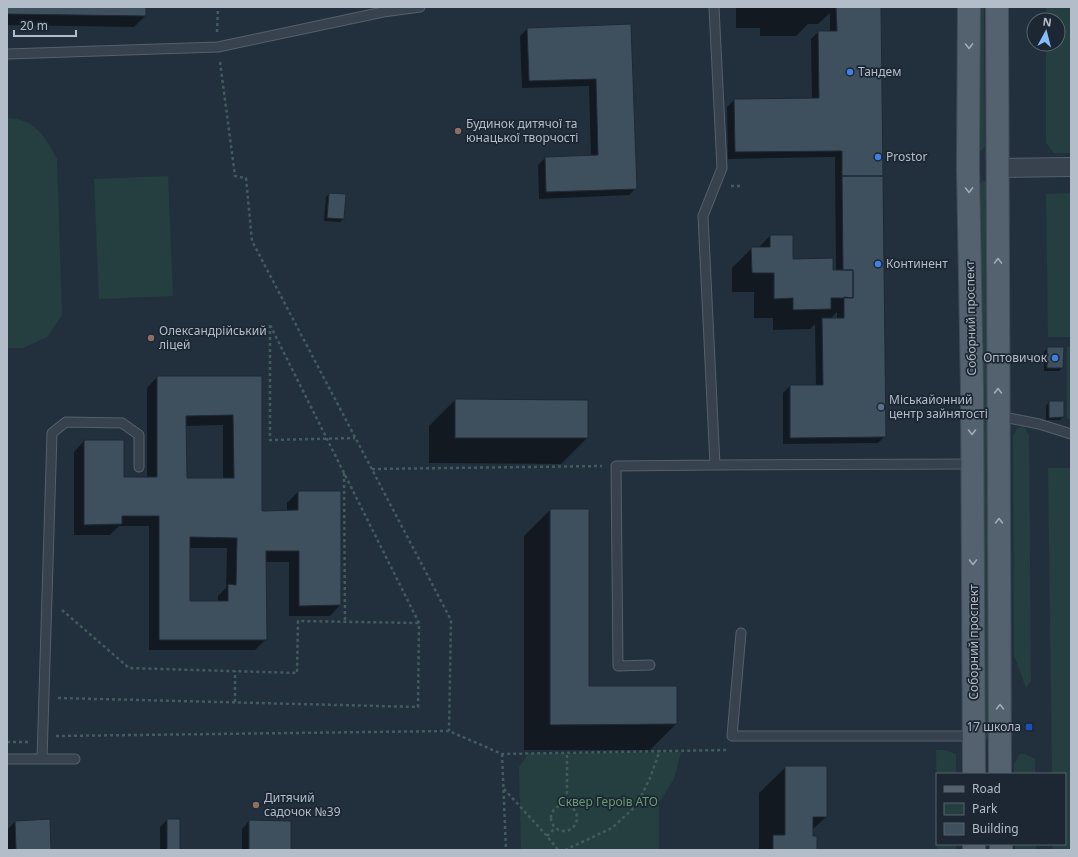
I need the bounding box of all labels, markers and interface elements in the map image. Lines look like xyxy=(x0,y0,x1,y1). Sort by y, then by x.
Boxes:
scale bar xyxy=(14,12,76,38)
north arrow xyxy=(1026,12,1066,52)
text: N xyxy=(1042,14,1053,30)
text: 20 m xyxy=(20,17,48,34)
one-way arrow xyxy=(965,43,974,49)
place label: Тандем xyxy=(858,63,901,80)
marker: Тандем xyxy=(845,67,855,77)
place label: Будинок дитячої та юнацької творчості xyxy=(466,115,578,146)
marker: Будинок дитячої та юнацької творчості xyxy=(453,126,463,136)
place label: Prostor xyxy=(886,148,928,165)
marker: Prostor xyxy=(873,152,883,162)
one-way arrow xyxy=(965,187,973,193)
place label: Континент xyxy=(886,255,948,272)
one-way arrow xyxy=(994,258,1002,264)
marker: Континент xyxy=(873,259,883,269)
street label: Соборний проспект xyxy=(961,260,980,376)
place label: Олександрійський ліцей xyxy=(159,322,267,353)
marker: Олександрійський ліцей xyxy=(146,333,156,343)
place label: Оптовичок xyxy=(983,349,1048,366)
marker: Оптовичок xyxy=(1050,353,1060,363)
one-way arrow xyxy=(994,388,1002,394)
place label: Міськайонний центр зайнятості xyxy=(889,391,988,422)
marker: Міськайонний центр зайнятості xyxy=(876,402,886,412)
one-way arrow xyxy=(968,429,976,435)
one-way arrow xyxy=(995,518,1003,524)
one-way arrow xyxy=(969,559,977,565)
street label: Соборний проспект xyxy=(965,584,982,700)
one-way arrow xyxy=(996,704,1004,710)
place label: 17 школа xyxy=(966,718,1021,735)
marker: 17 школа xyxy=(1024,722,1034,732)
legend xyxy=(936,773,1066,845)
text: Road xyxy=(972,780,1001,797)
place label: Дитячий садочок №39 xyxy=(264,789,341,820)
park label: Сквер Героїв АТО xyxy=(558,793,658,810)
marker: Дитячий садочок №39 xyxy=(251,800,261,810)
text: Park xyxy=(972,800,998,817)
text: Building xyxy=(972,820,1019,837)

